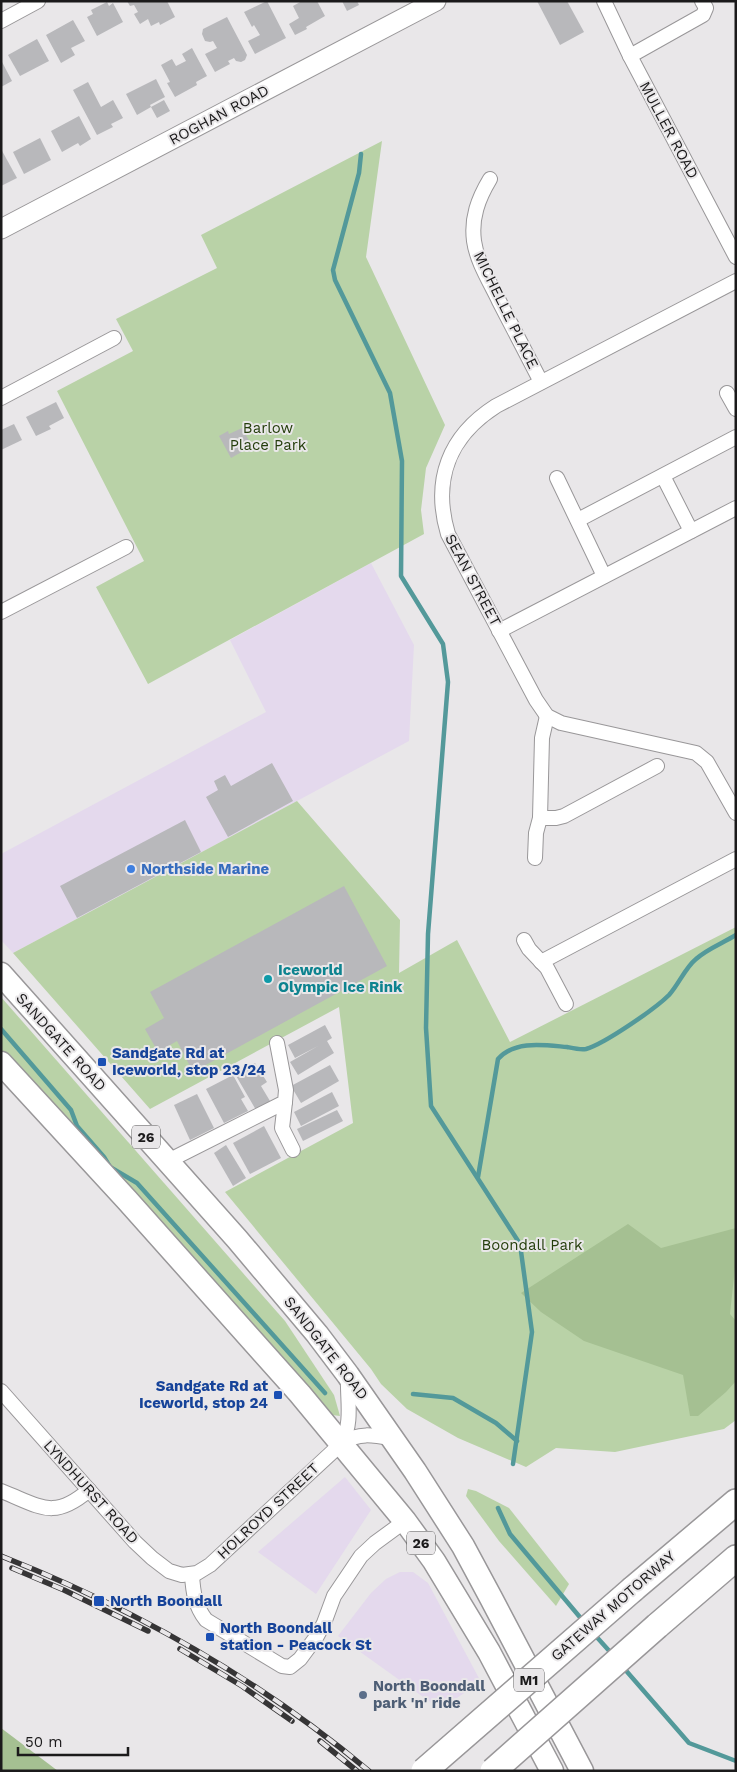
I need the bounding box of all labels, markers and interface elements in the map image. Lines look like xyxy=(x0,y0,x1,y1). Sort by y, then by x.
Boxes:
street label: MULLER ROAD xyxy=(636,78,702,182)
street label: ROGHAN ROAD xyxy=(166,81,272,149)
street label: MICHELLE PLACE xyxy=(470,248,542,372)
park label: Barlow Place Park xyxy=(230,419,307,454)
street label: SEAN STREET xyxy=(441,531,505,629)
place label: Northside Marine xyxy=(141,860,270,878)
marker: Northside Marine xyxy=(125,863,137,875)
place label: Iceworld Olympic Ice Rink xyxy=(278,961,403,996)
marker: Iceworld Olympic Ice Rink xyxy=(262,973,274,985)
street label: SANDGATE ROAD xyxy=(12,989,110,1095)
place label: Sandgate Rd at Iceworld, stop 23/24 xyxy=(112,1044,266,1079)
marker: Sandgate Rd at Iceworld, stop 23/24 xyxy=(96,1056,108,1068)
road number: 26 xyxy=(132,1126,160,1148)
park label: Boondall Park xyxy=(481,1236,583,1254)
street label: SANDGATE ROAD xyxy=(280,1293,372,1403)
place label: Sandgate Rd at Iceworld, stop 24 xyxy=(139,1377,268,1412)
marker: Sandgate Rd at Iceworld, stop 24 xyxy=(272,1389,284,1401)
street label: LYNDHURST ROAD xyxy=(40,1436,142,1548)
street label: HOLROYD STREET xyxy=(213,1459,323,1563)
road number: 26 xyxy=(407,1532,435,1555)
street label: GATEWAY MOTORWAY xyxy=(547,1547,679,1665)
place label: North Boondall xyxy=(110,1592,222,1610)
marker: North Boondall xyxy=(92,1594,106,1608)
place label: North Boondall station - Peacock St xyxy=(220,1619,372,1654)
marker: North Boondall station - Peacock St xyxy=(204,1631,216,1643)
road number: M1 xyxy=(514,1668,544,1692)
place label: North Boondall park 'n' ride xyxy=(373,1677,485,1712)
marker: North Boondall park 'n' ride xyxy=(357,1689,369,1701)
scale bar xyxy=(18,1724,128,1756)
text: 50 m xyxy=(25,1733,62,1751)

